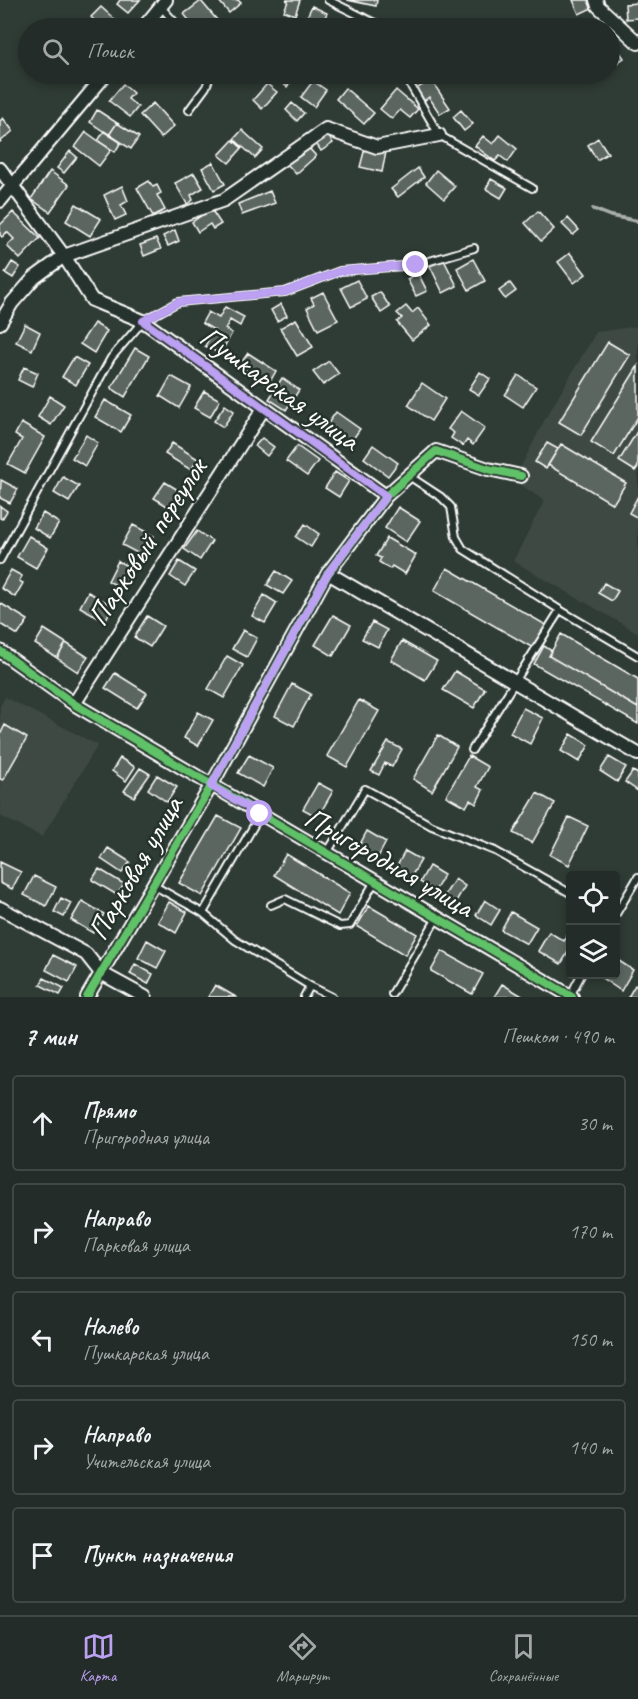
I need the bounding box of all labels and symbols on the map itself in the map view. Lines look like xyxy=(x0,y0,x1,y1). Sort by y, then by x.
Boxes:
route end xyxy=(402,251,428,277)
street label: Пушкарская улица xyxy=(193,317,369,460)
street label: Парковый переулок xyxy=(79,449,217,633)
street label: Парковая улица xyxy=(79,788,192,947)
street label: Пригородная улица xyxy=(298,798,482,927)
route start xyxy=(246,800,272,826)

